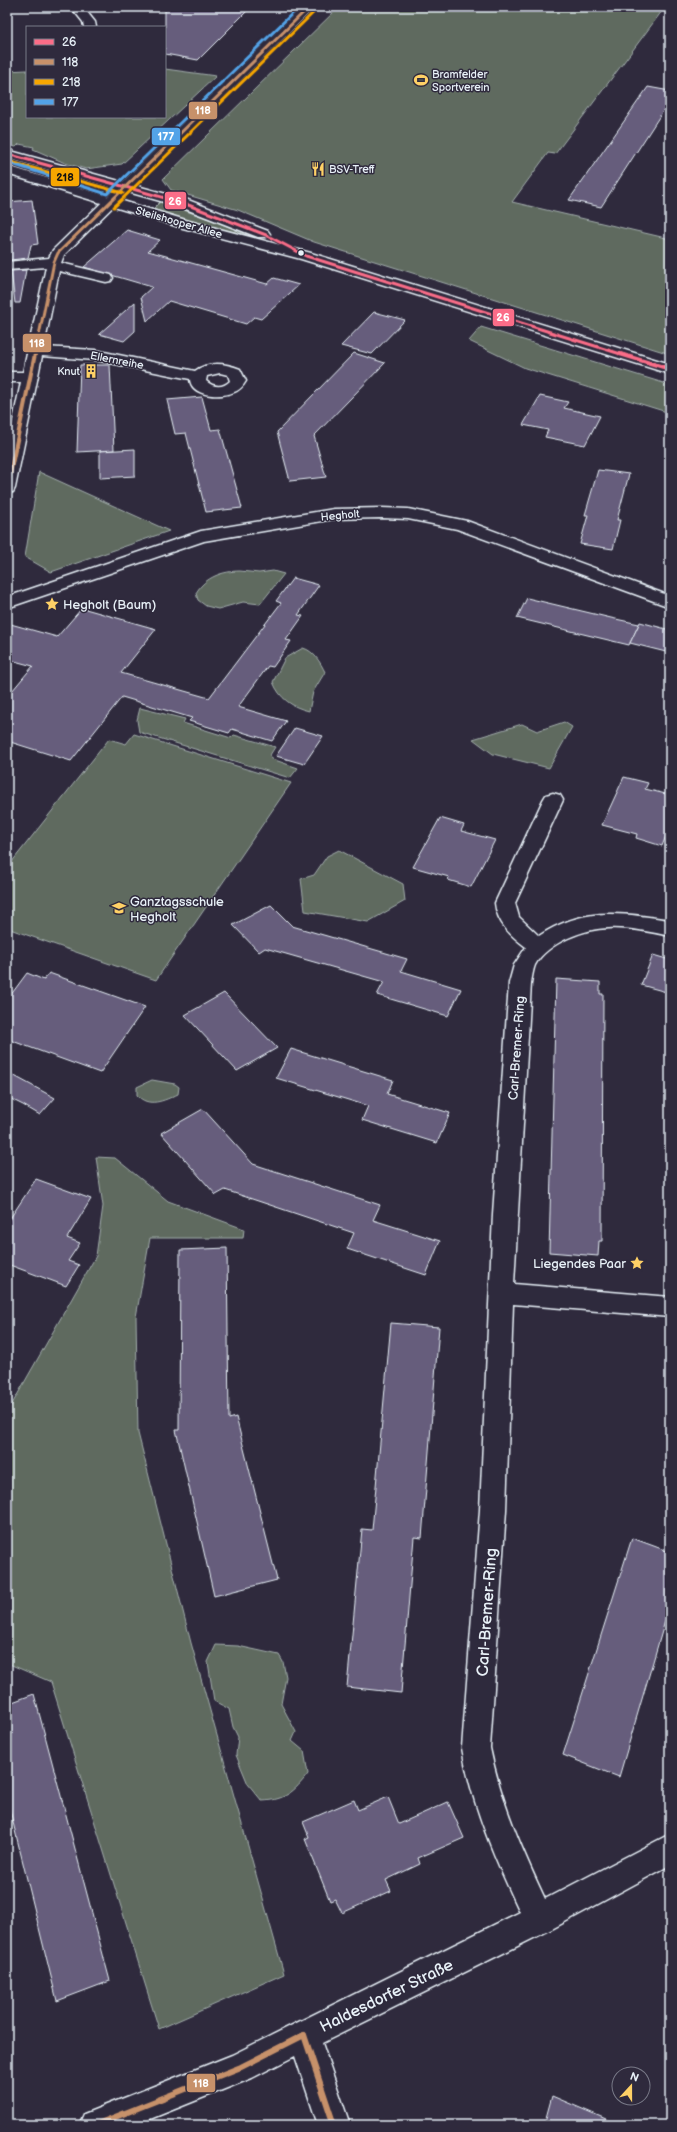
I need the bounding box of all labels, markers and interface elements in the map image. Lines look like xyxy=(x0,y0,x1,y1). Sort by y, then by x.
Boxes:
legend xyxy=(26,26,166,118)
text: 26 xyxy=(62,35,76,50)
text: 118 xyxy=(62,55,78,70)
place label: Bramfelder Sportverein xyxy=(432,68,490,94)
sports icon: Bramfelder Sportverein xyxy=(413,72,429,88)
text: 218 xyxy=(62,75,81,90)
text: 177 xyxy=(62,95,79,110)
line badge: 118 xyxy=(188,101,218,120)
text: 118 xyxy=(195,104,211,117)
line badge: 177 xyxy=(151,127,181,146)
text: 177 xyxy=(158,130,174,143)
restaurant icon: BSV-Treff xyxy=(310,161,326,177)
place label: BSV-Treff xyxy=(329,163,375,176)
line badge: 218 xyxy=(50,167,80,187)
text: 218 xyxy=(56,171,74,184)
line badge: 26 xyxy=(164,191,187,210)
text: 26 xyxy=(168,195,182,208)
street label: Steilshooper Allee xyxy=(134,204,224,241)
unlabelled marker xyxy=(296,248,306,258)
line badge: 26 xyxy=(492,308,515,327)
text: 26 xyxy=(496,311,510,324)
line badge: 118 xyxy=(22,333,52,353)
text: 118 xyxy=(29,337,45,350)
street label: Ellernreihe xyxy=(89,349,145,372)
building icon: Knut xyxy=(83,363,99,379)
place label: Knut xyxy=(57,365,81,378)
street label: Hegholt xyxy=(320,507,361,524)
place icon: Hegholt (Baum) xyxy=(44,596,60,612)
place label: Hegholt (Baum) xyxy=(63,597,157,613)
place label: Ganztagsschule Hegholt xyxy=(130,894,224,925)
school or university icon: Ganztagsschule Hegholt xyxy=(111,900,127,916)
street label: Carl-Bremer-Ring xyxy=(505,995,529,1101)
place icon: Liegendes Paar xyxy=(629,1255,645,1271)
place label: Liegendes Paar xyxy=(533,1256,626,1272)
street label: Carl-Bremer-Ring xyxy=(474,1547,501,1677)
street label: Haldesdorfer Straße xyxy=(317,1956,457,2037)
north arrow xyxy=(611,2066,651,2106)
text: N xyxy=(628,2070,641,2085)
line badge: 118 xyxy=(186,2073,216,2093)
text: 118 xyxy=(193,2077,209,2090)

